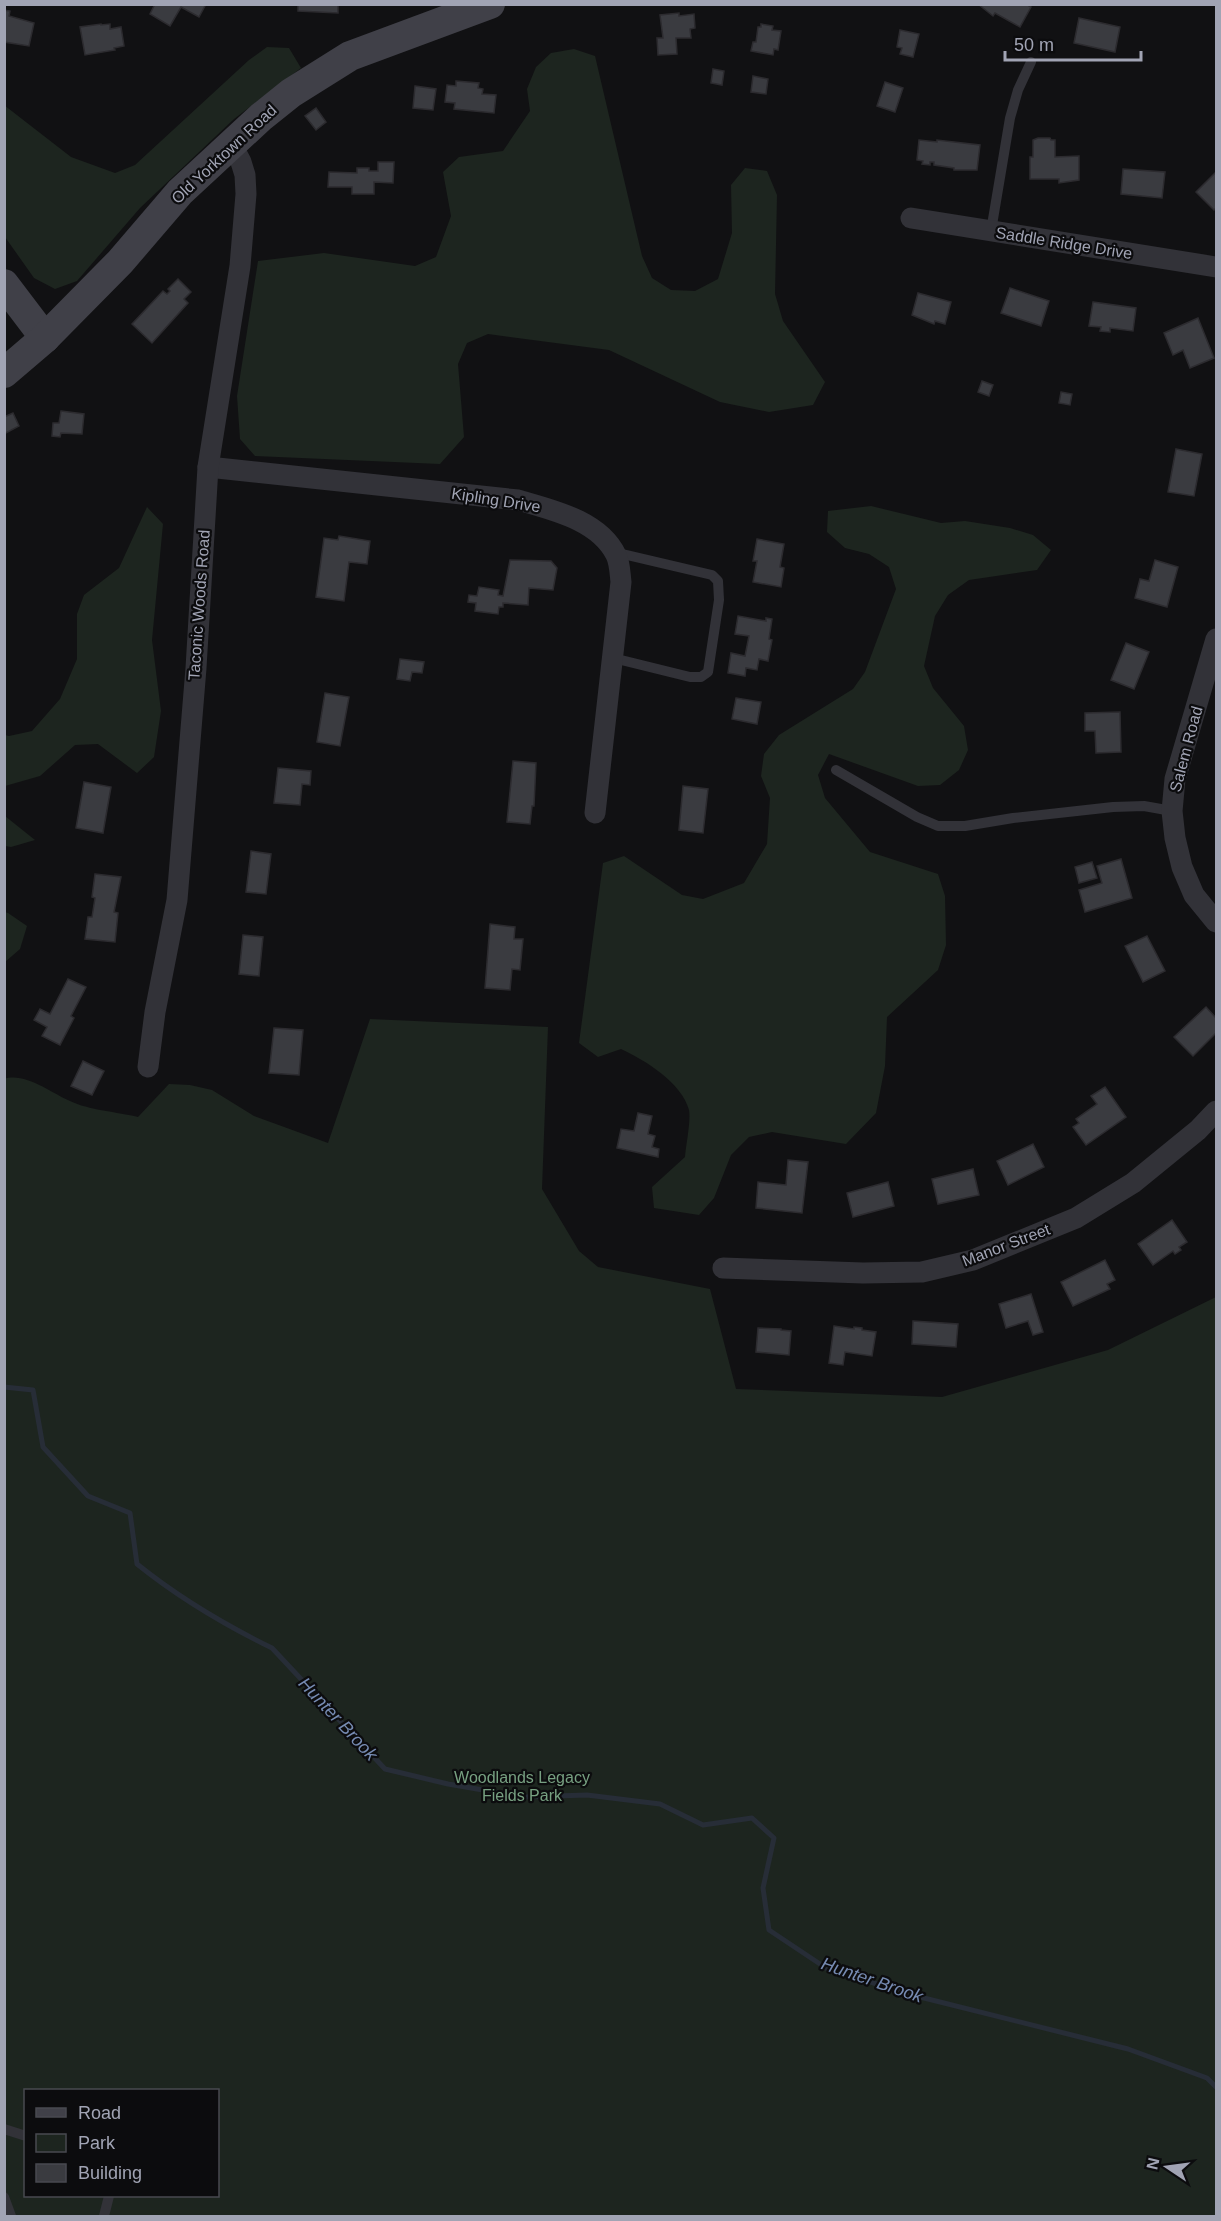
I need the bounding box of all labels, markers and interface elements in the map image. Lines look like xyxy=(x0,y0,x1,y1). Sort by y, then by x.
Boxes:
scale bar xyxy=(1005,24,1142,62)
text: 50 m xyxy=(1014,35,1054,55)
street label: Old Yorktown Road xyxy=(168,101,280,207)
street label: Saddle Ridge Drive xyxy=(995,224,1134,262)
street label: Kipling Drive xyxy=(450,485,542,515)
street label: Taconic Woods Road xyxy=(185,529,213,681)
street label: Salem Road xyxy=(1166,704,1206,794)
street label: Manor Street xyxy=(960,1220,1053,1270)
water label: Hunter Brook xyxy=(295,1673,382,1765)
park label: Woodlands Legacy Fields Park xyxy=(454,1769,590,1804)
water label: Hunter Brook xyxy=(819,1953,926,2007)
legend xyxy=(24,2089,219,2197)
text: Road xyxy=(78,2103,121,2123)
text: Park xyxy=(78,2133,116,2153)
north arrow xyxy=(1137,2137,1197,2197)
text: N xyxy=(1143,2156,1162,2171)
text: Building xyxy=(78,2163,142,2183)

